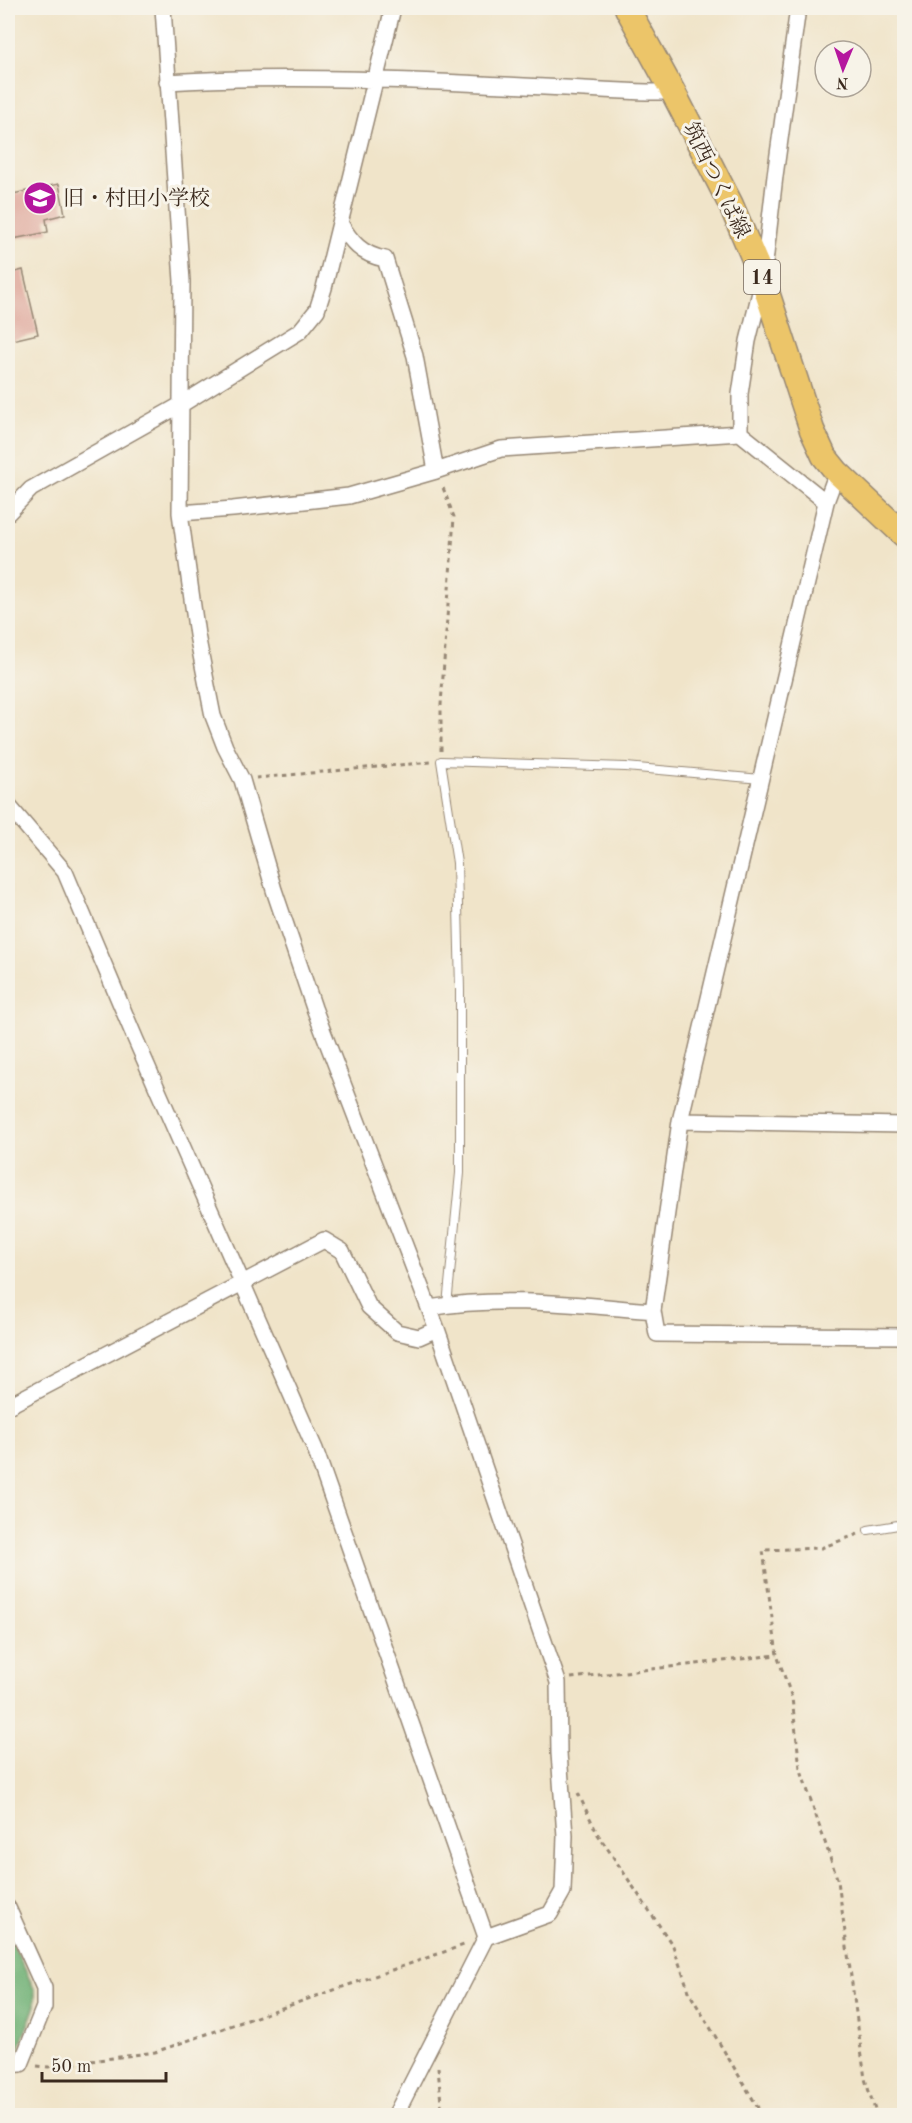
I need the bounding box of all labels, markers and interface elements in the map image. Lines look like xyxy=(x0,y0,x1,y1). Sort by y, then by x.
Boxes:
north arrow xyxy=(813,39,873,99)
text: N xyxy=(835,74,849,90)
street label: 筑西つくば線 xyxy=(679,119,755,242)
school or university icon: 旧・村田小学校 xyxy=(22,180,58,216)
place label: 旧・村田小学校 xyxy=(63,187,210,210)
road number: 14 xyxy=(744,260,780,294)
scale bar xyxy=(42,2045,166,2083)
text: 50 m xyxy=(51,2058,91,2076)

